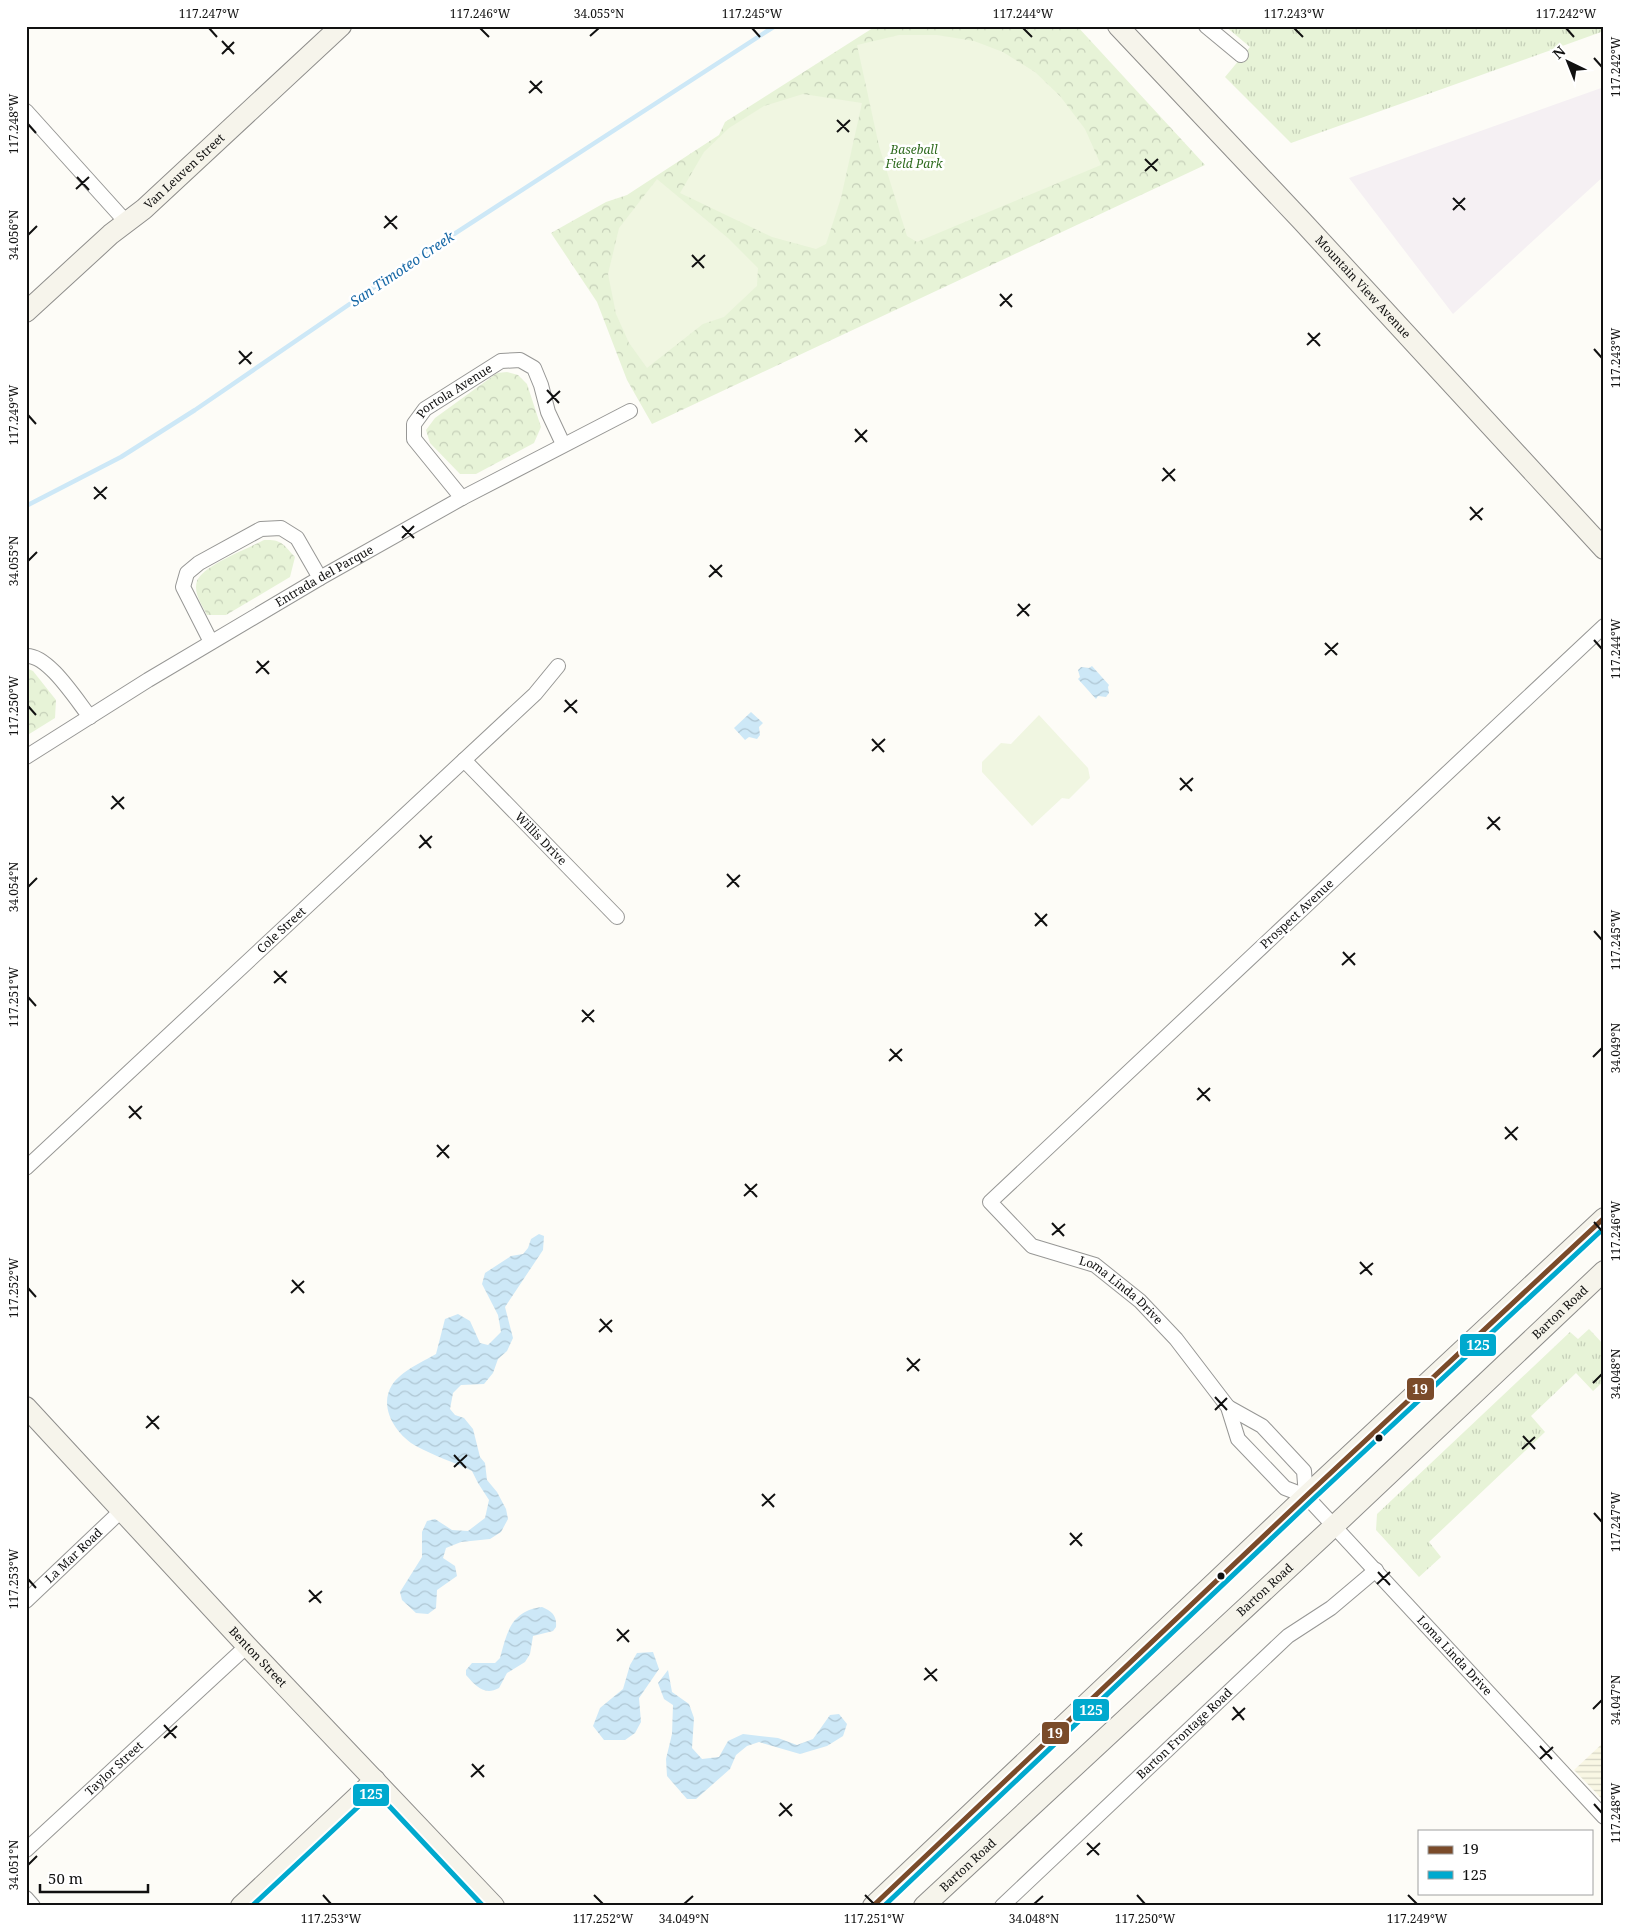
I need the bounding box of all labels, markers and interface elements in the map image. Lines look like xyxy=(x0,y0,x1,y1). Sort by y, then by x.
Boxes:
text: 117.247°W xyxy=(179,5,240,22)
text: 117.246°W xyxy=(450,5,511,22)
text: 34.055°N xyxy=(574,5,624,22)
text: 117.245°W xyxy=(722,5,783,22)
text: 117.244°W xyxy=(993,5,1054,22)
text: 117.243°W xyxy=(1264,5,1325,22)
text: 117.242°W xyxy=(1536,5,1597,22)
text: 117.242°W xyxy=(1607,36,1624,97)
north arrow xyxy=(1542,38,1592,88)
text: N xyxy=(1548,41,1569,63)
text: 117.248°W xyxy=(5,93,22,154)
street label: Van Leuven Street xyxy=(140,129,228,213)
park label: Baseball Field Park xyxy=(884,141,944,172)
text: 34.056°N xyxy=(5,210,22,260)
water label: San Timoteo Creek xyxy=(346,226,458,310)
street label: Mountain View Avenue xyxy=(1312,232,1415,342)
text: 117.243°W xyxy=(1607,327,1624,388)
street label: Portola Avenue xyxy=(412,360,495,421)
text: 117.249°W xyxy=(5,384,22,445)
text: 34.055°N xyxy=(5,536,22,586)
street label: Entrada del Parque xyxy=(272,541,376,611)
text: 117.244°W xyxy=(1607,618,1624,679)
text: 117.250°W xyxy=(5,675,22,736)
street label: Willis Drive xyxy=(511,808,571,869)
text: 34.054°N xyxy=(5,862,22,912)
street label: Prospect Avenue xyxy=(1256,875,1337,952)
street label: Cole Street xyxy=(253,903,309,957)
text: 117.245°W xyxy=(1607,909,1624,970)
text: 117.251°W xyxy=(5,966,22,1027)
text: 34.049°N xyxy=(1607,1023,1624,1073)
text: 117.246°W xyxy=(1607,1200,1624,1261)
street label: Loma Linda Drive xyxy=(1077,1252,1167,1328)
text: 117.252°W xyxy=(5,1257,22,1318)
street label: Barton Road xyxy=(1528,1281,1592,1343)
line badge: 125 xyxy=(1459,1333,1497,1357)
text: 125 xyxy=(1466,1335,1490,1354)
text: 34.048°N xyxy=(1607,1349,1624,1399)
line badge: 19 xyxy=(1406,1377,1435,1401)
text: 19 xyxy=(1412,1379,1428,1398)
unlabelled marker xyxy=(1374,1433,1384,1443)
text: 117.247°W xyxy=(1607,1491,1624,1552)
street label: La Mar Road xyxy=(41,1523,106,1587)
text: 117.253°W xyxy=(5,1548,22,1609)
street label: Barton Road xyxy=(1233,1559,1297,1620)
unlabelled marker xyxy=(1216,1571,1226,1581)
street label: Loma Linda Drive xyxy=(1413,1612,1496,1699)
street label: Benton Street xyxy=(225,1623,291,1691)
text: 34.047°N xyxy=(1607,1675,1624,1725)
street label: Barton Frontage Road xyxy=(1133,1684,1236,1783)
line badge: 125 xyxy=(1072,1698,1110,1722)
text: 125 xyxy=(1079,1700,1103,1719)
line badge: 19 xyxy=(1041,1721,1070,1745)
text: 19 xyxy=(1047,1723,1063,1742)
street label: Taylor Street xyxy=(81,1737,147,1799)
text: 117.248°W xyxy=(1607,1782,1624,1843)
line badge: 125 xyxy=(352,1783,390,1807)
text: 125 xyxy=(359,1784,383,1803)
legend xyxy=(1418,1830,1592,1894)
street label: Barton Road xyxy=(936,1834,1000,1895)
text: 19 xyxy=(1462,1838,1479,1858)
text: 34.051°N xyxy=(5,1840,22,1890)
scale bar xyxy=(40,1862,148,1894)
text: 125 xyxy=(1462,1864,1487,1884)
text: 50 m xyxy=(48,1868,83,1888)
text: 117.253°W xyxy=(301,1910,362,1927)
text: 117.252°W xyxy=(573,1910,634,1927)
text: 34.049°N xyxy=(659,1910,709,1927)
text: 117.251°W xyxy=(844,1910,905,1927)
text: 34.048°N xyxy=(1009,1910,1059,1927)
text: 117.250°W xyxy=(1115,1910,1176,1927)
text: 117.249°W xyxy=(1387,1910,1448,1927)

